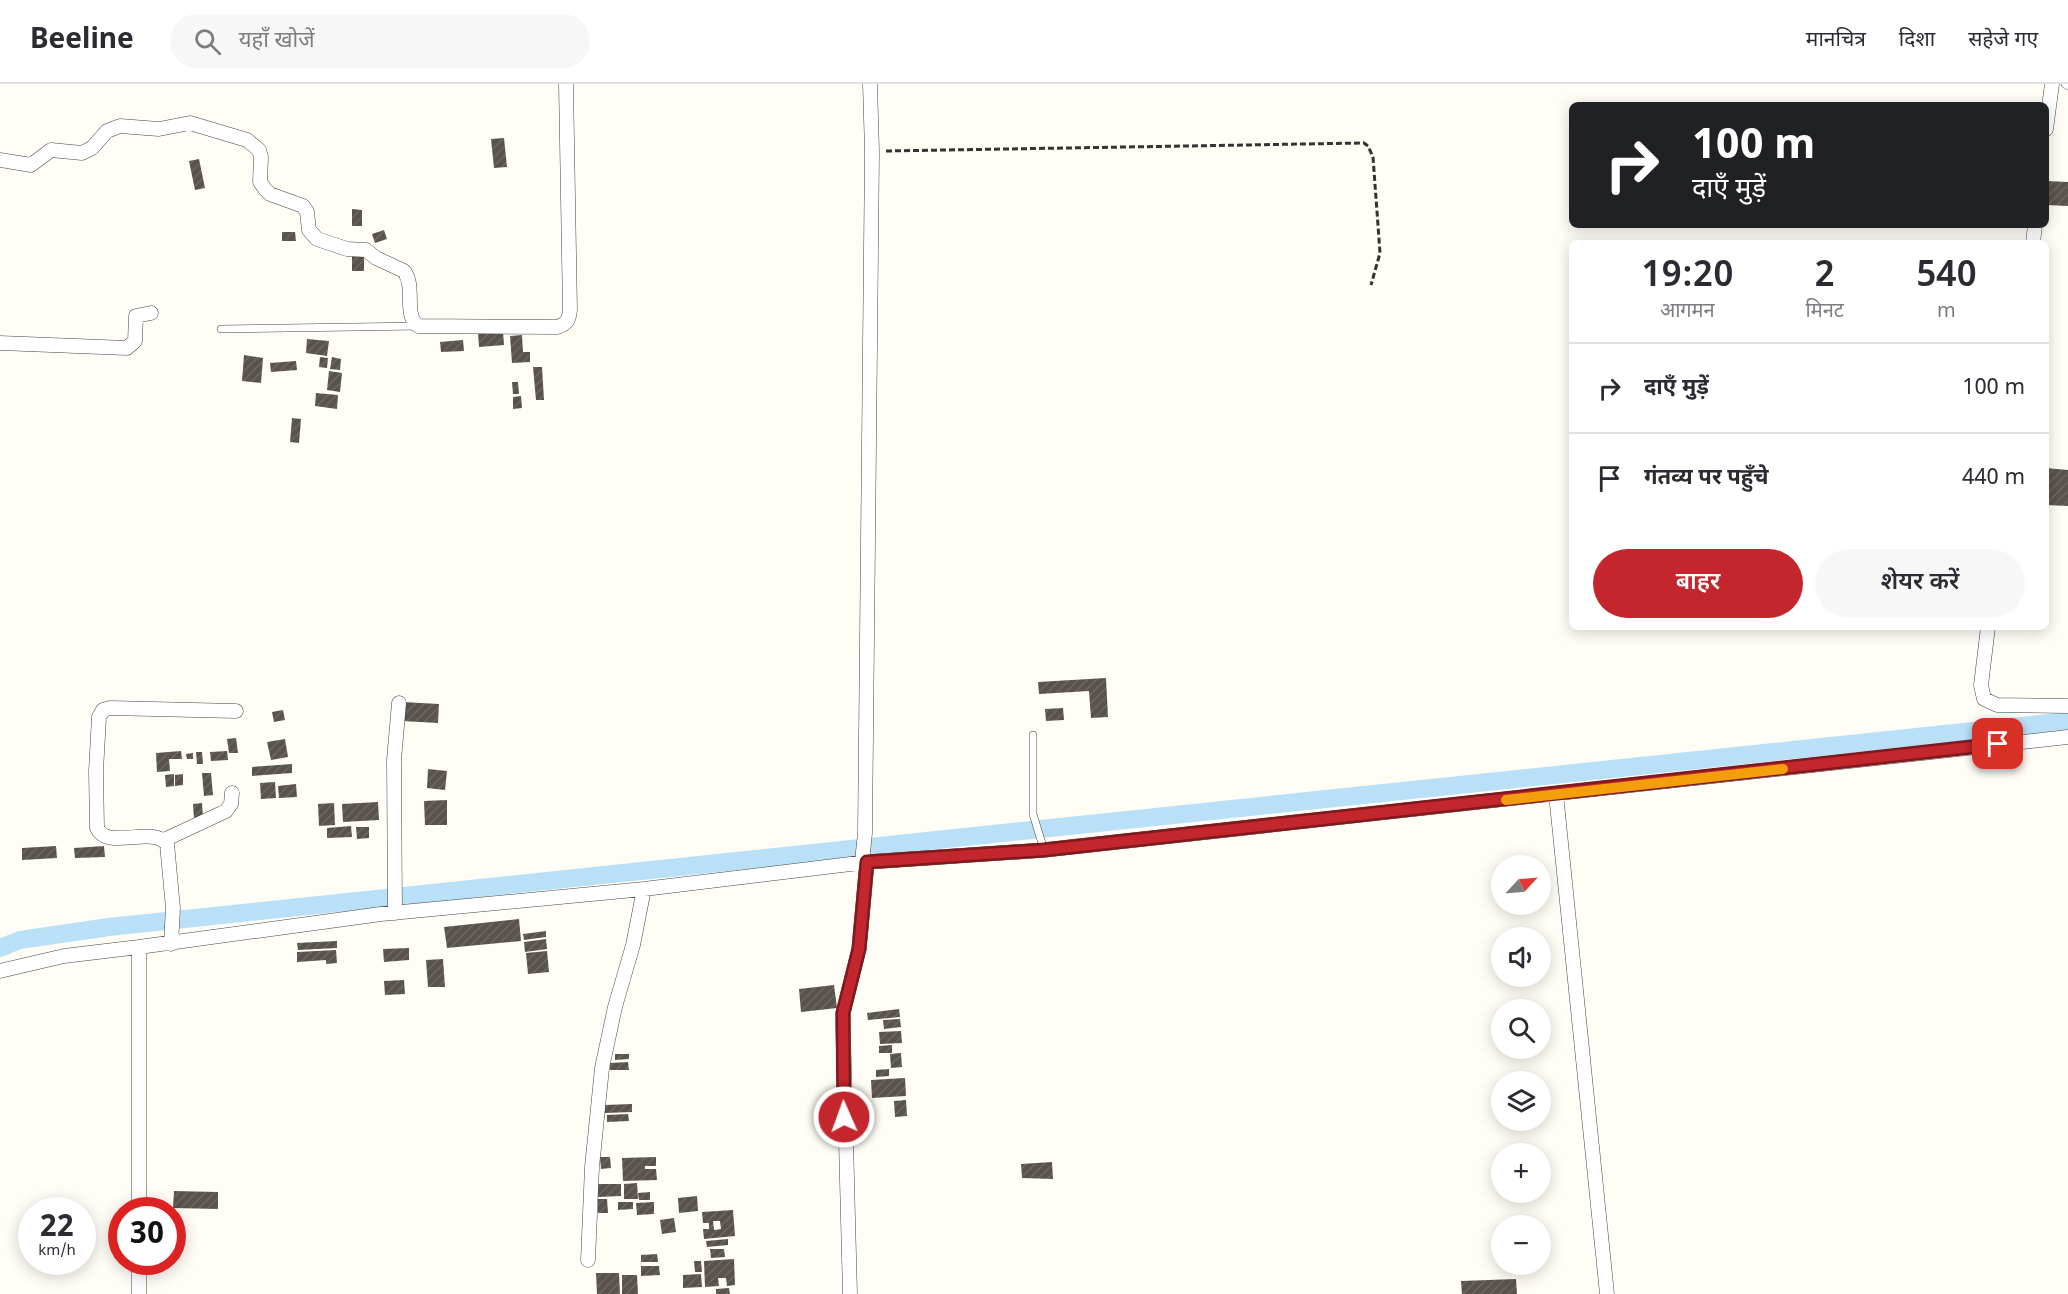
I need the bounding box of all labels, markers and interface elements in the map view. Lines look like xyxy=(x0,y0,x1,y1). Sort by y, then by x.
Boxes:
search box xyxy=(170,14,590,68)
text: Beeline xyxy=(30,23,134,59)
icon: search xyxy=(191,25,224,58)
text: यहाँ खोजें xyxy=(239,27,315,56)
text: मानचित्र xyxy=(1806,27,1866,55)
text: दिशा xyxy=(1899,27,1935,55)
text: सहेजे गए xyxy=(1968,27,2038,55)
text: 100 m xyxy=(1692,120,1815,175)
icon: right xyxy=(1593,126,1671,204)
text: दाएँ मुड़ें xyxy=(1692,173,1766,208)
text: 19:20 xyxy=(1641,254,1733,301)
text: 2 xyxy=(1815,254,1835,301)
text: 540 xyxy=(1916,254,1977,301)
text: आगमन xyxy=(1660,299,1715,325)
text: मिनट xyxy=(1806,299,1844,325)
text: m xyxy=(1937,299,1956,325)
icon: right xyxy=(1593,372,1626,405)
text: दाएँ मुड़ें xyxy=(1644,374,1709,403)
text: 100 m xyxy=(1962,374,2025,403)
icon: arrive xyxy=(1593,462,1626,495)
text: गंतव्य पर पहुँचे xyxy=(1644,464,1769,493)
text: 440 m xyxy=(1962,464,2025,493)
button: बाहर xyxy=(1593,549,1803,618)
button: शेयर करें xyxy=(1815,549,2025,618)
pin xyxy=(1972,718,2023,769)
icon: arrive xyxy=(1981,727,2014,760)
north arrow xyxy=(1491,855,1551,915)
map controls xyxy=(1491,855,1551,1275)
button: sound xyxy=(1491,927,1551,987)
button: search xyxy=(1491,999,1551,1059)
button: layers xyxy=(1491,1071,1551,1131)
position arrow xyxy=(812,1085,876,1149)
button: + xyxy=(1491,1143,1551,1203)
speed limit sign: 30 xyxy=(108,1197,186,1275)
text: 22 xyxy=(40,1209,74,1248)
button: − xyxy=(1491,1215,1551,1275)
text: km/h xyxy=(38,1242,76,1261)

